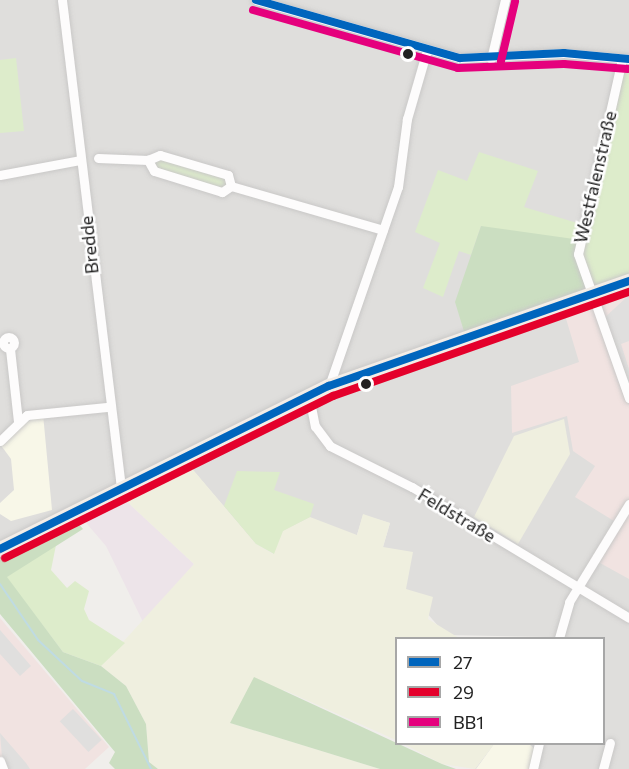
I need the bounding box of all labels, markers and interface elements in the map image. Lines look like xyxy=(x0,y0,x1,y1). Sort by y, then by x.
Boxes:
unlabelled marker xyxy=(402,48,414,60)
street label: Westfalenstraße xyxy=(569,109,621,245)
street label: Bredde xyxy=(75,215,103,275)
unlabelled marker xyxy=(360,378,372,390)
street label: Feldstraße xyxy=(414,483,500,547)
legend xyxy=(395,637,605,745)
text: 27 xyxy=(453,651,472,673)
text: 29 xyxy=(453,681,474,703)
text: BB1 xyxy=(453,711,484,733)

